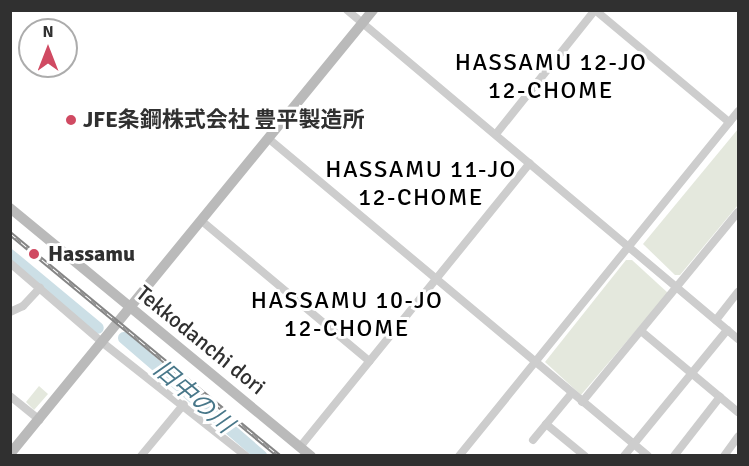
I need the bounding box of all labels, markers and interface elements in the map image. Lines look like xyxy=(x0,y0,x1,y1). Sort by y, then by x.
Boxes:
north arrow xyxy=(18,18,78,78)
text: N xyxy=(42,22,54,42)
district label: HASSAMU 12-JO 12-CHOME xyxy=(455,49,647,105)
place label: JFE条鋼株式会社 豊平製造所 xyxy=(83,107,365,133)
marker: JFE条鋼株式会社 豊平製造所 xyxy=(64,113,78,127)
district label: HASSAMU 11-JO 12-CHOME xyxy=(325,156,517,212)
place label: Hassamu xyxy=(48,241,135,267)
marker: Hassamu xyxy=(25,245,43,263)
street label: Tekkodanchi dori xyxy=(131,280,271,400)
district label: HASSAMU 10-JO 12-CHOME xyxy=(251,287,443,343)
water label: 旧中の川 xyxy=(147,355,239,439)

